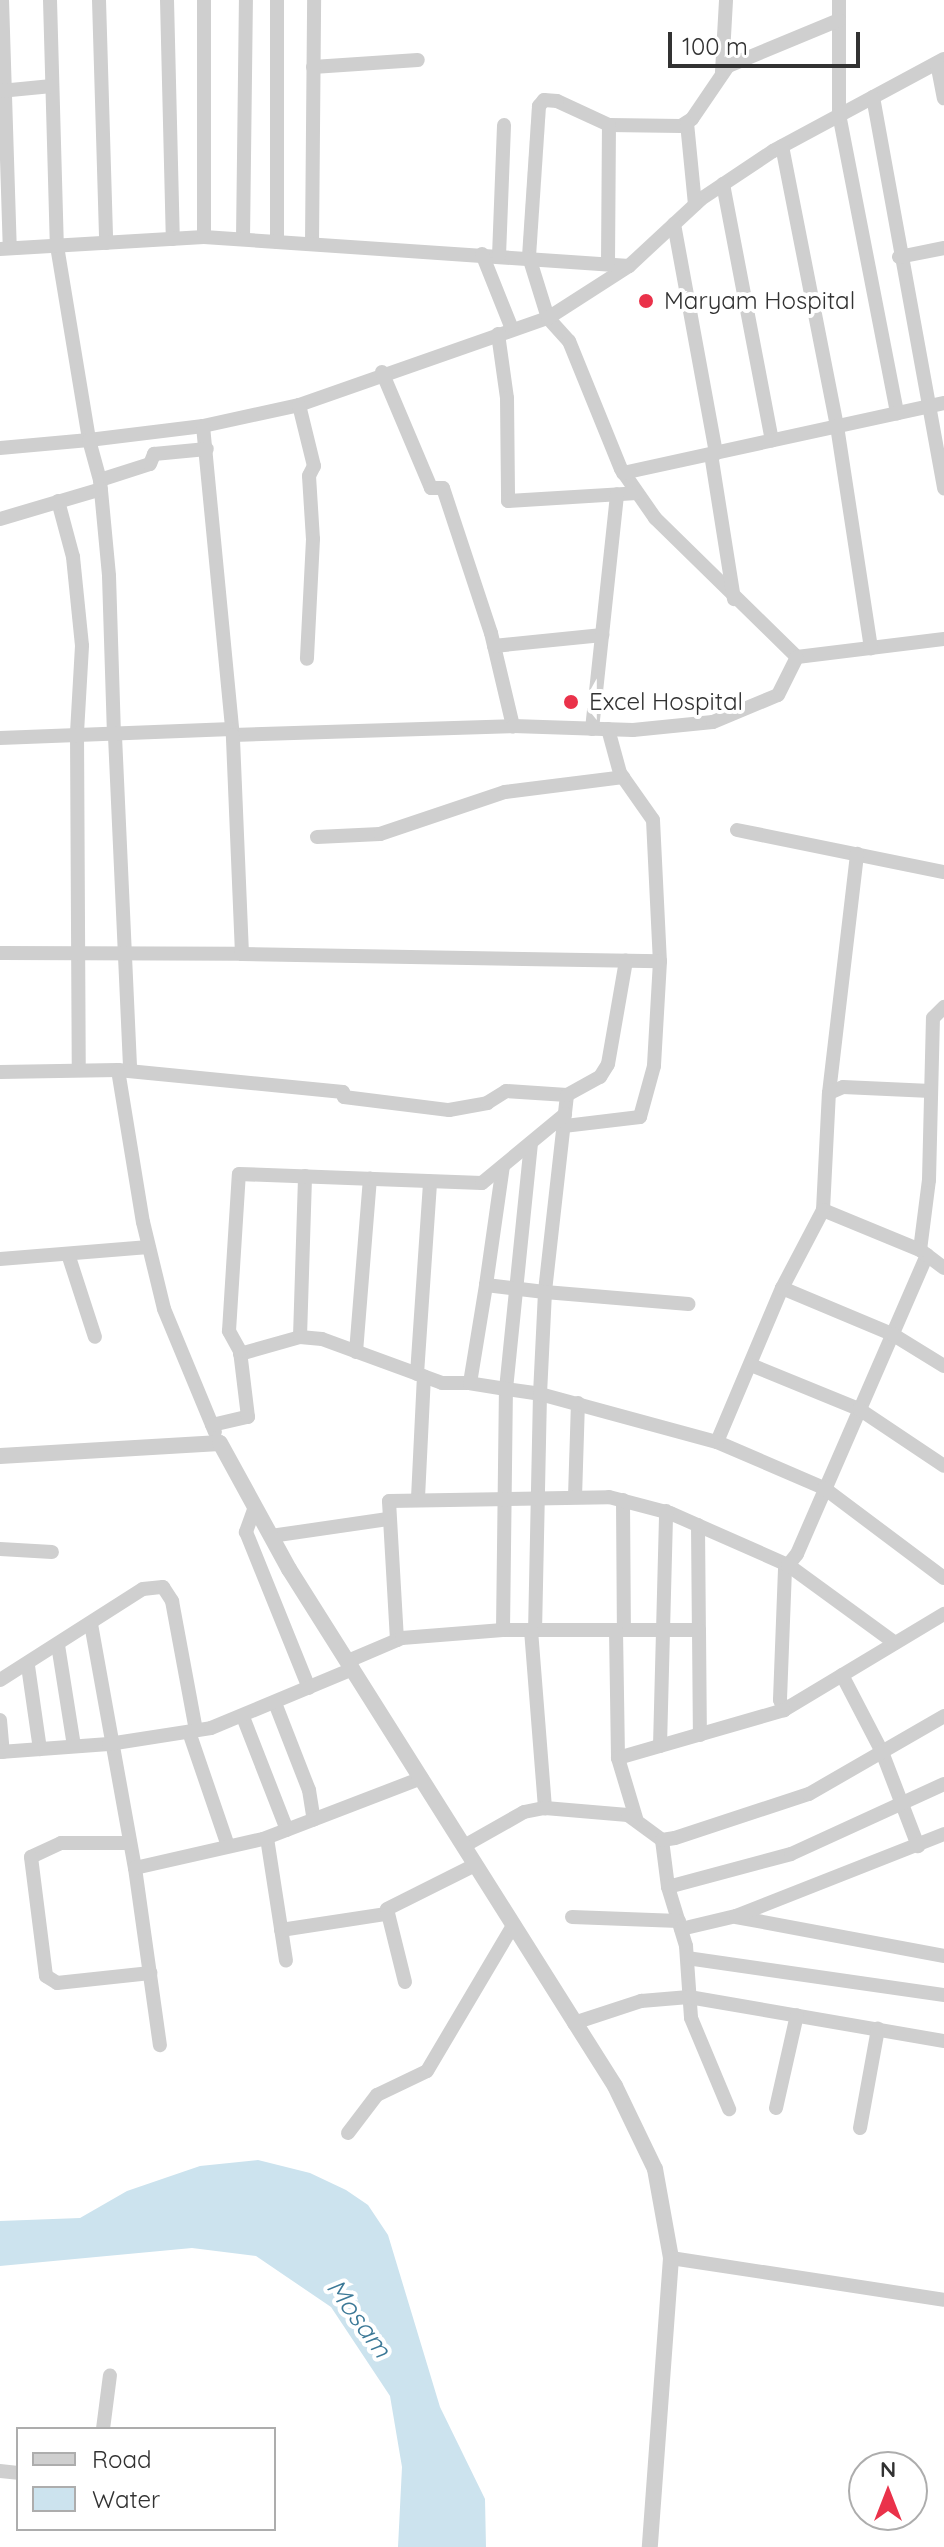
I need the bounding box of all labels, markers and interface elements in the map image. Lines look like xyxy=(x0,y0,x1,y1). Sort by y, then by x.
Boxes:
scale bar xyxy=(672,16,864,66)
text: 100 m xyxy=(682,31,748,61)
place label: Maryam Hospital xyxy=(664,287,855,315)
marker: Maryam Hospital xyxy=(635,290,657,312)
place label: Excel Hospital xyxy=(589,688,743,716)
marker: Excel Hospital xyxy=(560,691,582,713)
water label: Mosam xyxy=(320,2273,398,2363)
legend xyxy=(16,2427,276,2531)
text: Road xyxy=(92,2444,152,2474)
north arrow xyxy=(848,2451,928,2531)
text: N xyxy=(880,2455,896,2483)
text: Water xyxy=(92,2484,160,2514)

